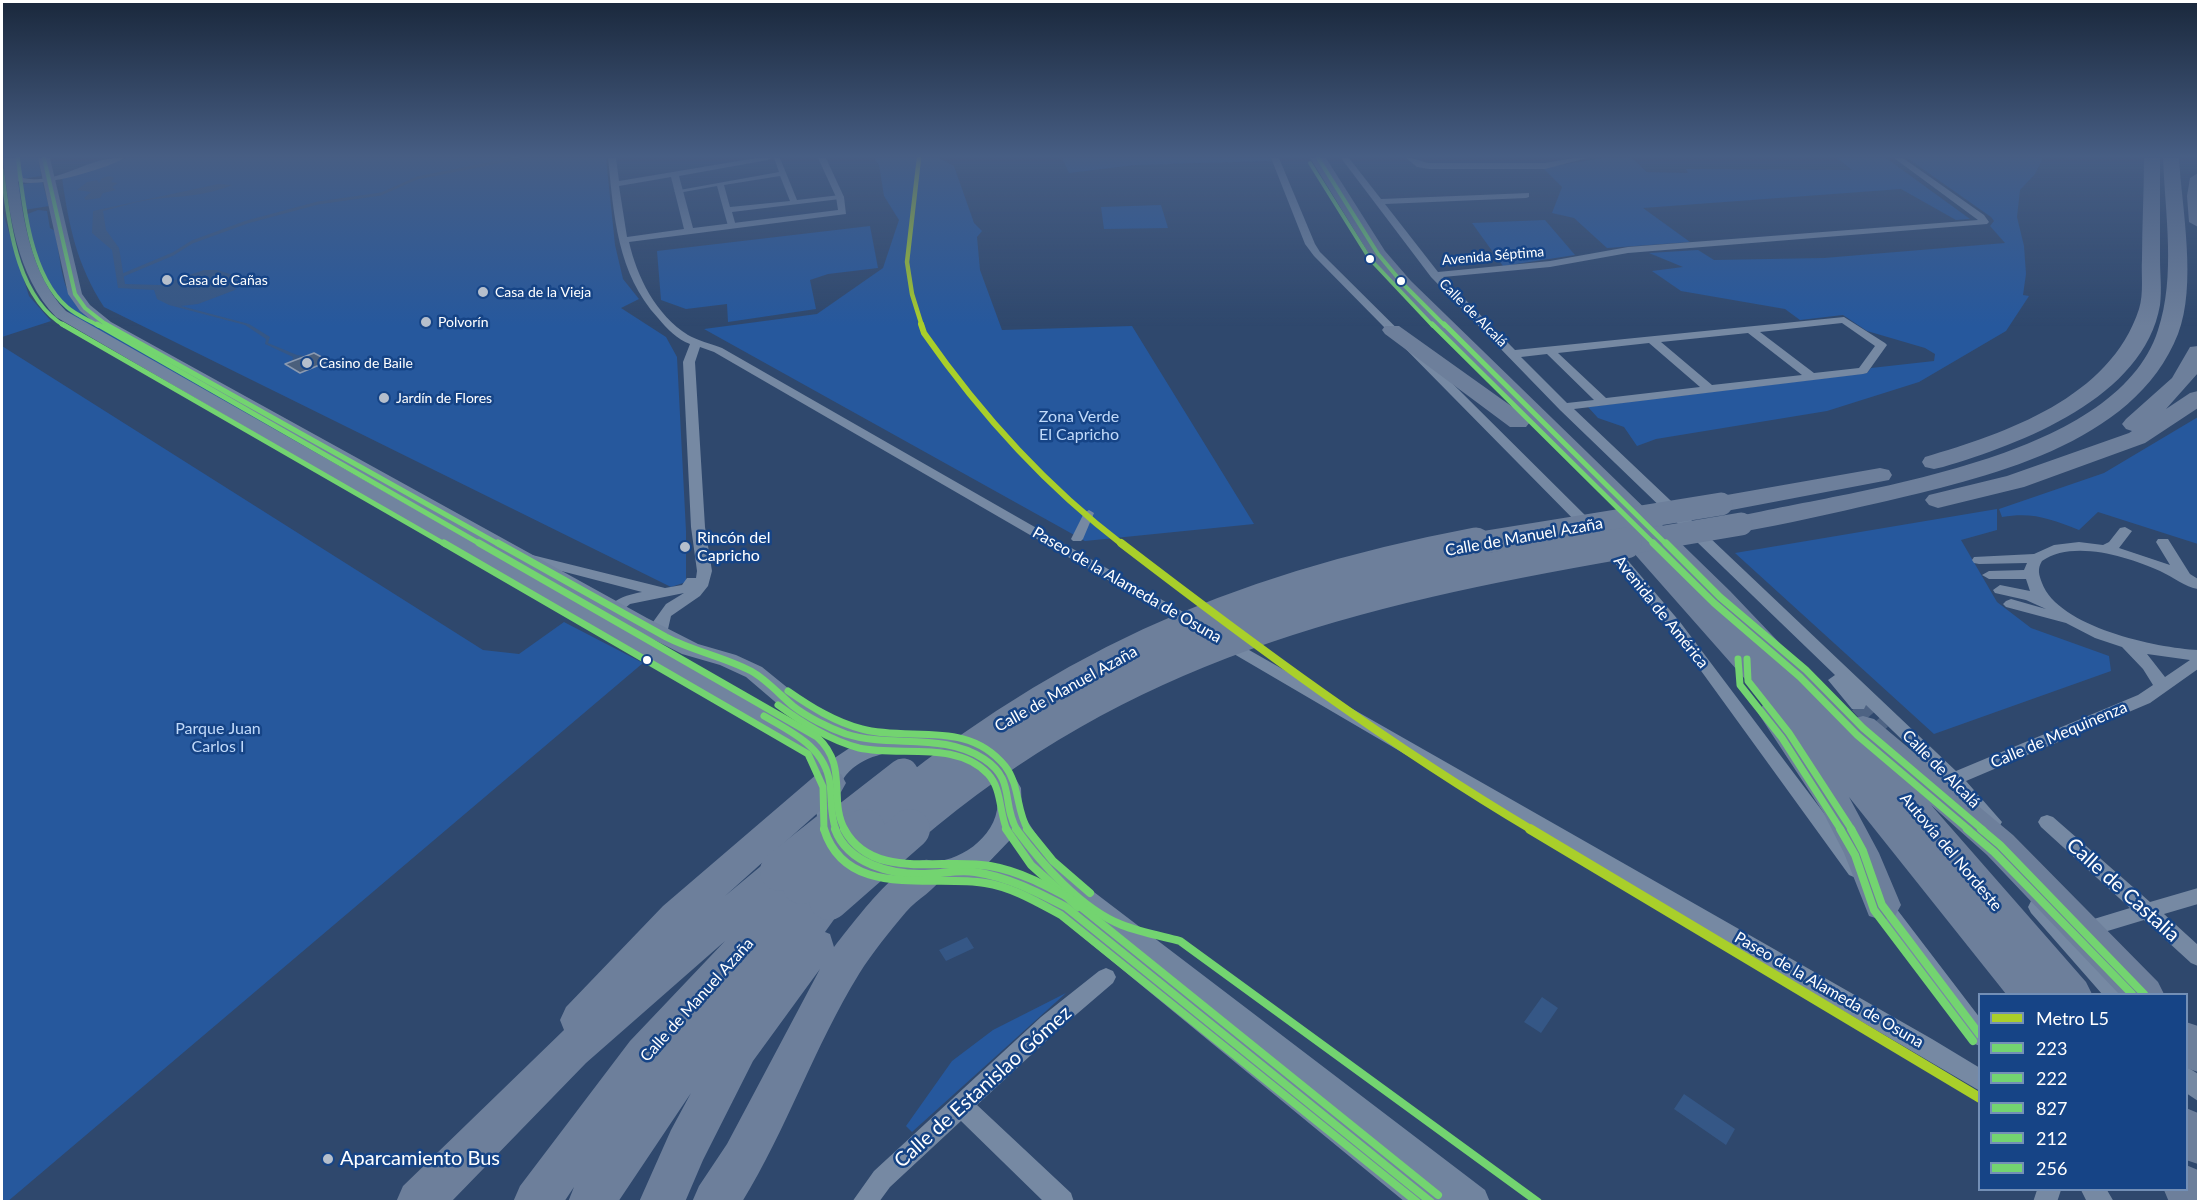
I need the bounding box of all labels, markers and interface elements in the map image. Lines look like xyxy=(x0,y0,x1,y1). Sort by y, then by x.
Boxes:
street label: Avenida Séptima xyxy=(1441,243,1545,269)
unlabelled marker xyxy=(1364,253,1376,265)
place label: Casa de Cañas xyxy=(179,272,268,288)
marker: Casa de Cañas xyxy=(160,273,174,287)
unlabelled marker xyxy=(1395,275,1407,287)
street label: Calle de Alcalá xyxy=(1435,275,1511,351)
place label: Casa de la Vieja xyxy=(495,284,591,300)
marker: Casa de la Vieja xyxy=(476,285,490,299)
place label: Polvorín xyxy=(438,314,489,330)
marker: Polvorín xyxy=(419,315,433,329)
place label: Casino de Baile xyxy=(319,355,413,371)
marker: Casino de Baile xyxy=(300,356,314,370)
place label: Jardín de Flores xyxy=(396,390,492,406)
marker: Jardín de Flores xyxy=(377,391,391,405)
park label: Zona Verde El Capricho xyxy=(1039,407,1119,445)
street label: Calle de Manuel Azaña xyxy=(1444,514,1604,560)
street label: Paseo de la Alameda de Osuna xyxy=(1029,523,1225,647)
place label: Rincón del Capricho xyxy=(697,528,770,566)
marker: Rincón del Capricho xyxy=(678,540,692,554)
street label: Avenida de América xyxy=(1610,552,1712,672)
street label: Calle de Manuel Azaña xyxy=(991,642,1141,736)
unlabelled marker xyxy=(641,654,653,666)
street label: Calle de Mequinenza xyxy=(1988,698,2130,772)
park label: Parque Juan Carlos I xyxy=(175,719,261,757)
street label: Calle de Alcalá xyxy=(1898,726,1984,812)
street label: Autovía del Nordeste xyxy=(1896,789,2006,915)
street label: Calle de Castalia xyxy=(2062,833,2184,947)
street label: Paseo de la Alameda de Osuna xyxy=(1731,928,1927,1052)
street label: Calle de Manuel Azaña xyxy=(636,934,758,1066)
legend xyxy=(1978,993,2188,1191)
street label: Calle de Estanislao Gómez xyxy=(889,1001,1077,1173)
text: Metro L5 xyxy=(2036,1007,2109,1029)
text: 223 xyxy=(2036,1037,2067,1059)
text: 222 xyxy=(2036,1067,2067,1089)
text: 827 xyxy=(2036,1097,2067,1119)
text: 212 xyxy=(2036,1127,2067,1149)
place label: Aparcamiento Bus xyxy=(340,1147,500,1171)
marker: Aparcamiento Bus xyxy=(321,1152,335,1166)
text: 256 xyxy=(2036,1157,2067,1179)

